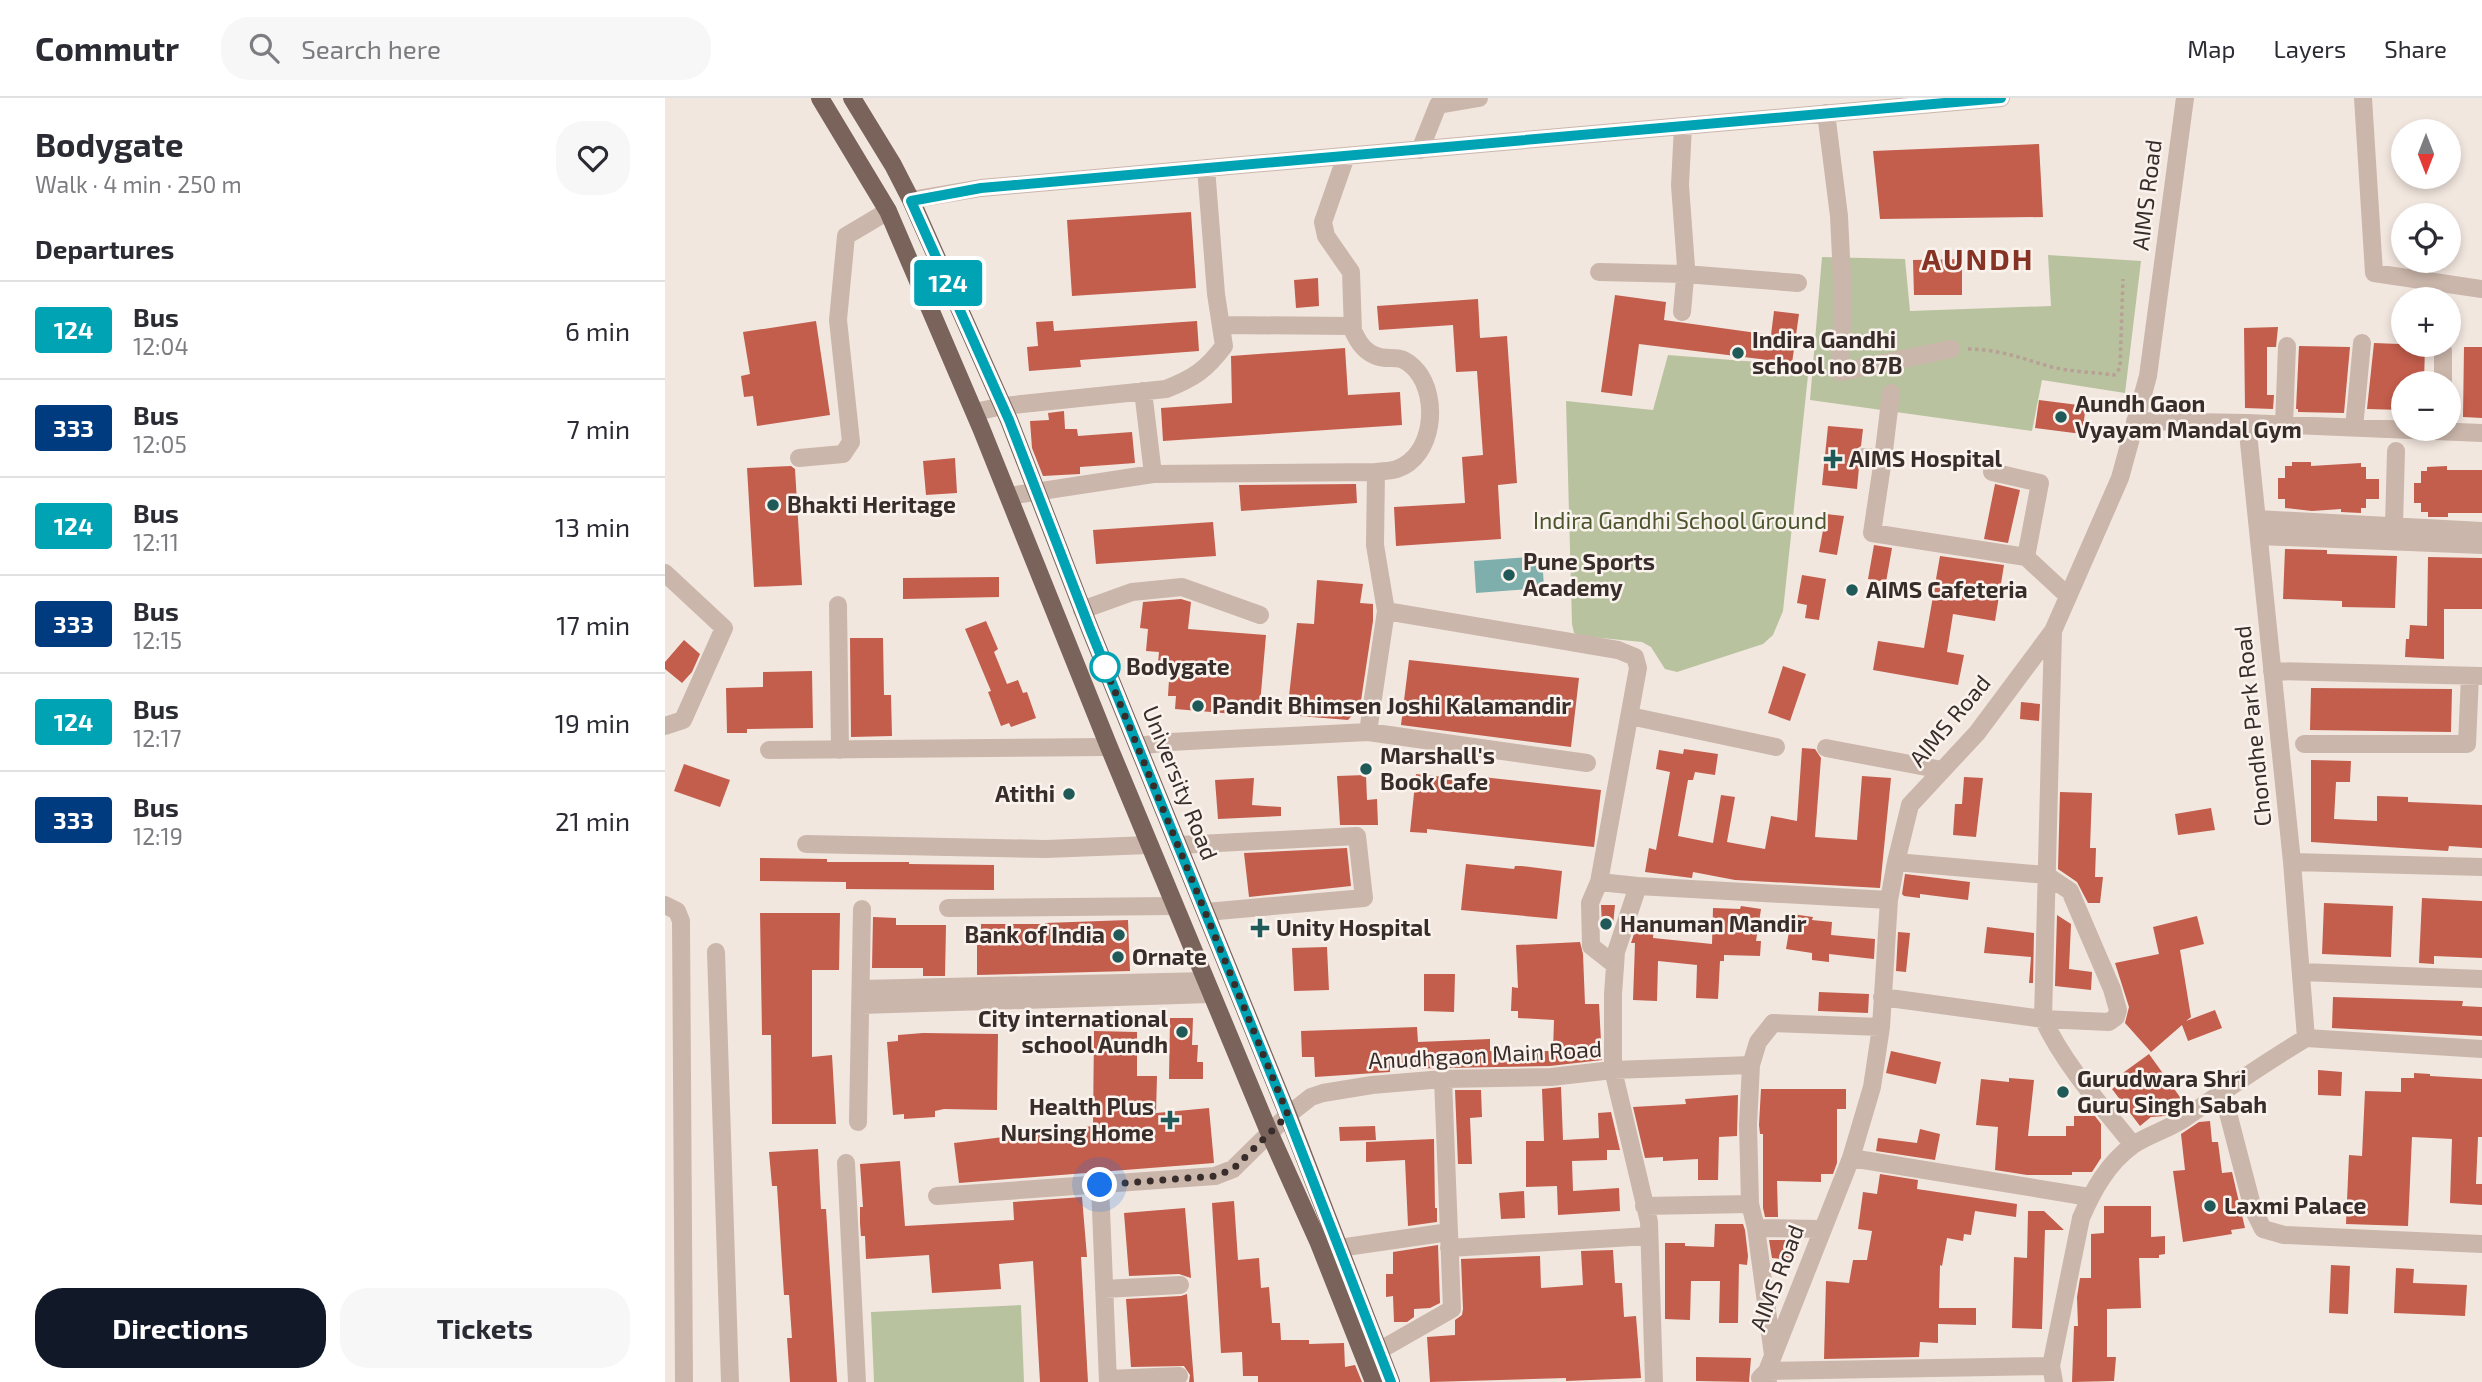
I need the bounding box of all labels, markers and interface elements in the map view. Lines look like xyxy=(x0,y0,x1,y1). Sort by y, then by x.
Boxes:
search box xyxy=(221,17,711,80)
text: Commutr xyxy=(35,28,179,68)
icon: search xyxy=(245,29,283,67)
text: Search here xyxy=(301,33,441,64)
text: Map xyxy=(2187,34,2235,63)
text: Layers xyxy=(2273,34,2346,63)
text: Share xyxy=(2384,34,2447,63)
north arrow xyxy=(2391,119,2461,189)
map controls xyxy=(2391,119,2461,441)
button: heart xyxy=(556,121,630,195)
text: Bodygate xyxy=(35,124,184,164)
street label: AIMS Road xyxy=(2125,138,2167,252)
text: Walk · 4 min · 250 m xyxy=(35,170,242,198)
button: locate xyxy=(2391,203,2461,273)
text: Departures xyxy=(35,233,174,264)
district label: AUNDH xyxy=(1922,240,2034,276)
line badge: 124 xyxy=(908,260,988,306)
text: 124 xyxy=(928,268,968,297)
button: + xyxy=(2391,287,2461,357)
text: Bus xyxy=(133,301,179,332)
text: 124 xyxy=(54,315,93,344)
text: 6 min xyxy=(565,315,630,346)
place label: Indira Gandhi school no 87B xyxy=(1752,325,1902,379)
text: 12:04 xyxy=(133,332,189,360)
marker: Indira Gandhi school no 87B xyxy=(1730,345,1746,361)
button: − xyxy=(2391,371,2461,441)
place label: Aundh Gaon Vyayam Mandal Gym xyxy=(2075,389,2302,443)
text: Bus xyxy=(133,399,179,430)
marker: Aundh Gaon Vyayam Mandal Gym xyxy=(2053,409,2069,425)
text: 333 xyxy=(53,413,94,442)
text: 7 min xyxy=(567,413,630,444)
text: 12:05 xyxy=(133,430,187,458)
place label: AIMS Hospital xyxy=(1849,444,2003,472)
marker: AIMS Hospital xyxy=(1823,449,1843,469)
place label: Bhakti Heritage xyxy=(787,490,956,518)
text: Bus xyxy=(133,497,179,528)
marker: Bhakti Heritage xyxy=(765,497,781,513)
park label: Indira Gandhi School Ground xyxy=(1533,506,1827,534)
text: 124 xyxy=(54,511,93,540)
text: 13 min xyxy=(555,511,630,542)
text: 12:11 xyxy=(133,528,179,556)
place label: Pune Sports Academy xyxy=(1523,547,1655,601)
marker: Pune Sports Academy xyxy=(1501,567,1517,583)
place label: AIMS Cafeteria xyxy=(1866,575,2028,603)
marker: AIMS Cafeteria xyxy=(1844,582,1860,598)
text: Bus xyxy=(133,595,179,626)
text: 333 xyxy=(53,609,94,638)
text: 17 min xyxy=(556,609,630,640)
street label: Chondhe Park Road xyxy=(2228,624,2276,828)
text: 12:15 xyxy=(133,626,182,654)
marker: Bodygate xyxy=(1090,652,1120,682)
place label: Bodygate xyxy=(1126,652,1230,680)
street label: AIMS Road xyxy=(1903,669,1996,772)
place label: Pandit Bhimsen Joshi Kalamandir xyxy=(1212,691,1571,719)
text: Bus xyxy=(133,693,179,724)
marker: Pandit Bhimsen Joshi Kalamandir xyxy=(1190,698,1206,714)
street label: University Road xyxy=(1137,701,1225,864)
text: 124 xyxy=(54,707,93,736)
text: 19 min xyxy=(555,707,630,738)
text: 12:17 xyxy=(133,724,181,752)
place label: Marshall's Book Cafe xyxy=(1380,741,1495,795)
marker: Marshall's Book Cafe xyxy=(1358,761,1374,777)
place label: Atithi xyxy=(995,779,1055,807)
marker: Atithi xyxy=(1061,786,1077,802)
text: Bus xyxy=(133,791,179,822)
text: 333 xyxy=(53,805,94,834)
text: 21 min xyxy=(555,805,630,836)
text: 12:19 xyxy=(133,822,183,850)
place label: Hanuman Mandir xyxy=(1620,909,1807,937)
place label: Unity Hospital xyxy=(1276,913,1431,941)
marker: Hanuman Mandir xyxy=(1598,916,1614,932)
marker: Unity Hospital xyxy=(1250,918,1270,938)
place label: Bank of India xyxy=(965,920,1105,948)
marker: Bank of India xyxy=(1111,927,1127,943)
place label: Ornate xyxy=(1132,942,1207,970)
marker: Ornate xyxy=(1110,949,1126,965)
place label: City international school Aundh xyxy=(978,1004,1168,1058)
marker: City international school Aundh xyxy=(1174,1024,1190,1040)
street label: Anudhgaon Main Road xyxy=(1367,1034,1603,1074)
place label: Gurudwara Shri Guru Singh Sabah xyxy=(2077,1064,2267,1118)
marker: Gurudwara Shri Guru Singh Sabah xyxy=(2055,1084,2071,1100)
place label: Health Plus Nursing Home xyxy=(1001,1092,1154,1146)
marker: Health Plus Nursing Home xyxy=(1160,1110,1180,1130)
your location xyxy=(1082,1167,1117,1202)
place label: Laxmi Palace xyxy=(2224,1191,2366,1219)
marker: Laxmi Palace xyxy=(2202,1198,2218,1214)
street label: AIMS Road xyxy=(1743,1221,1809,1335)
button: Directions xyxy=(35,1288,326,1368)
button: Tickets xyxy=(340,1288,630,1368)

